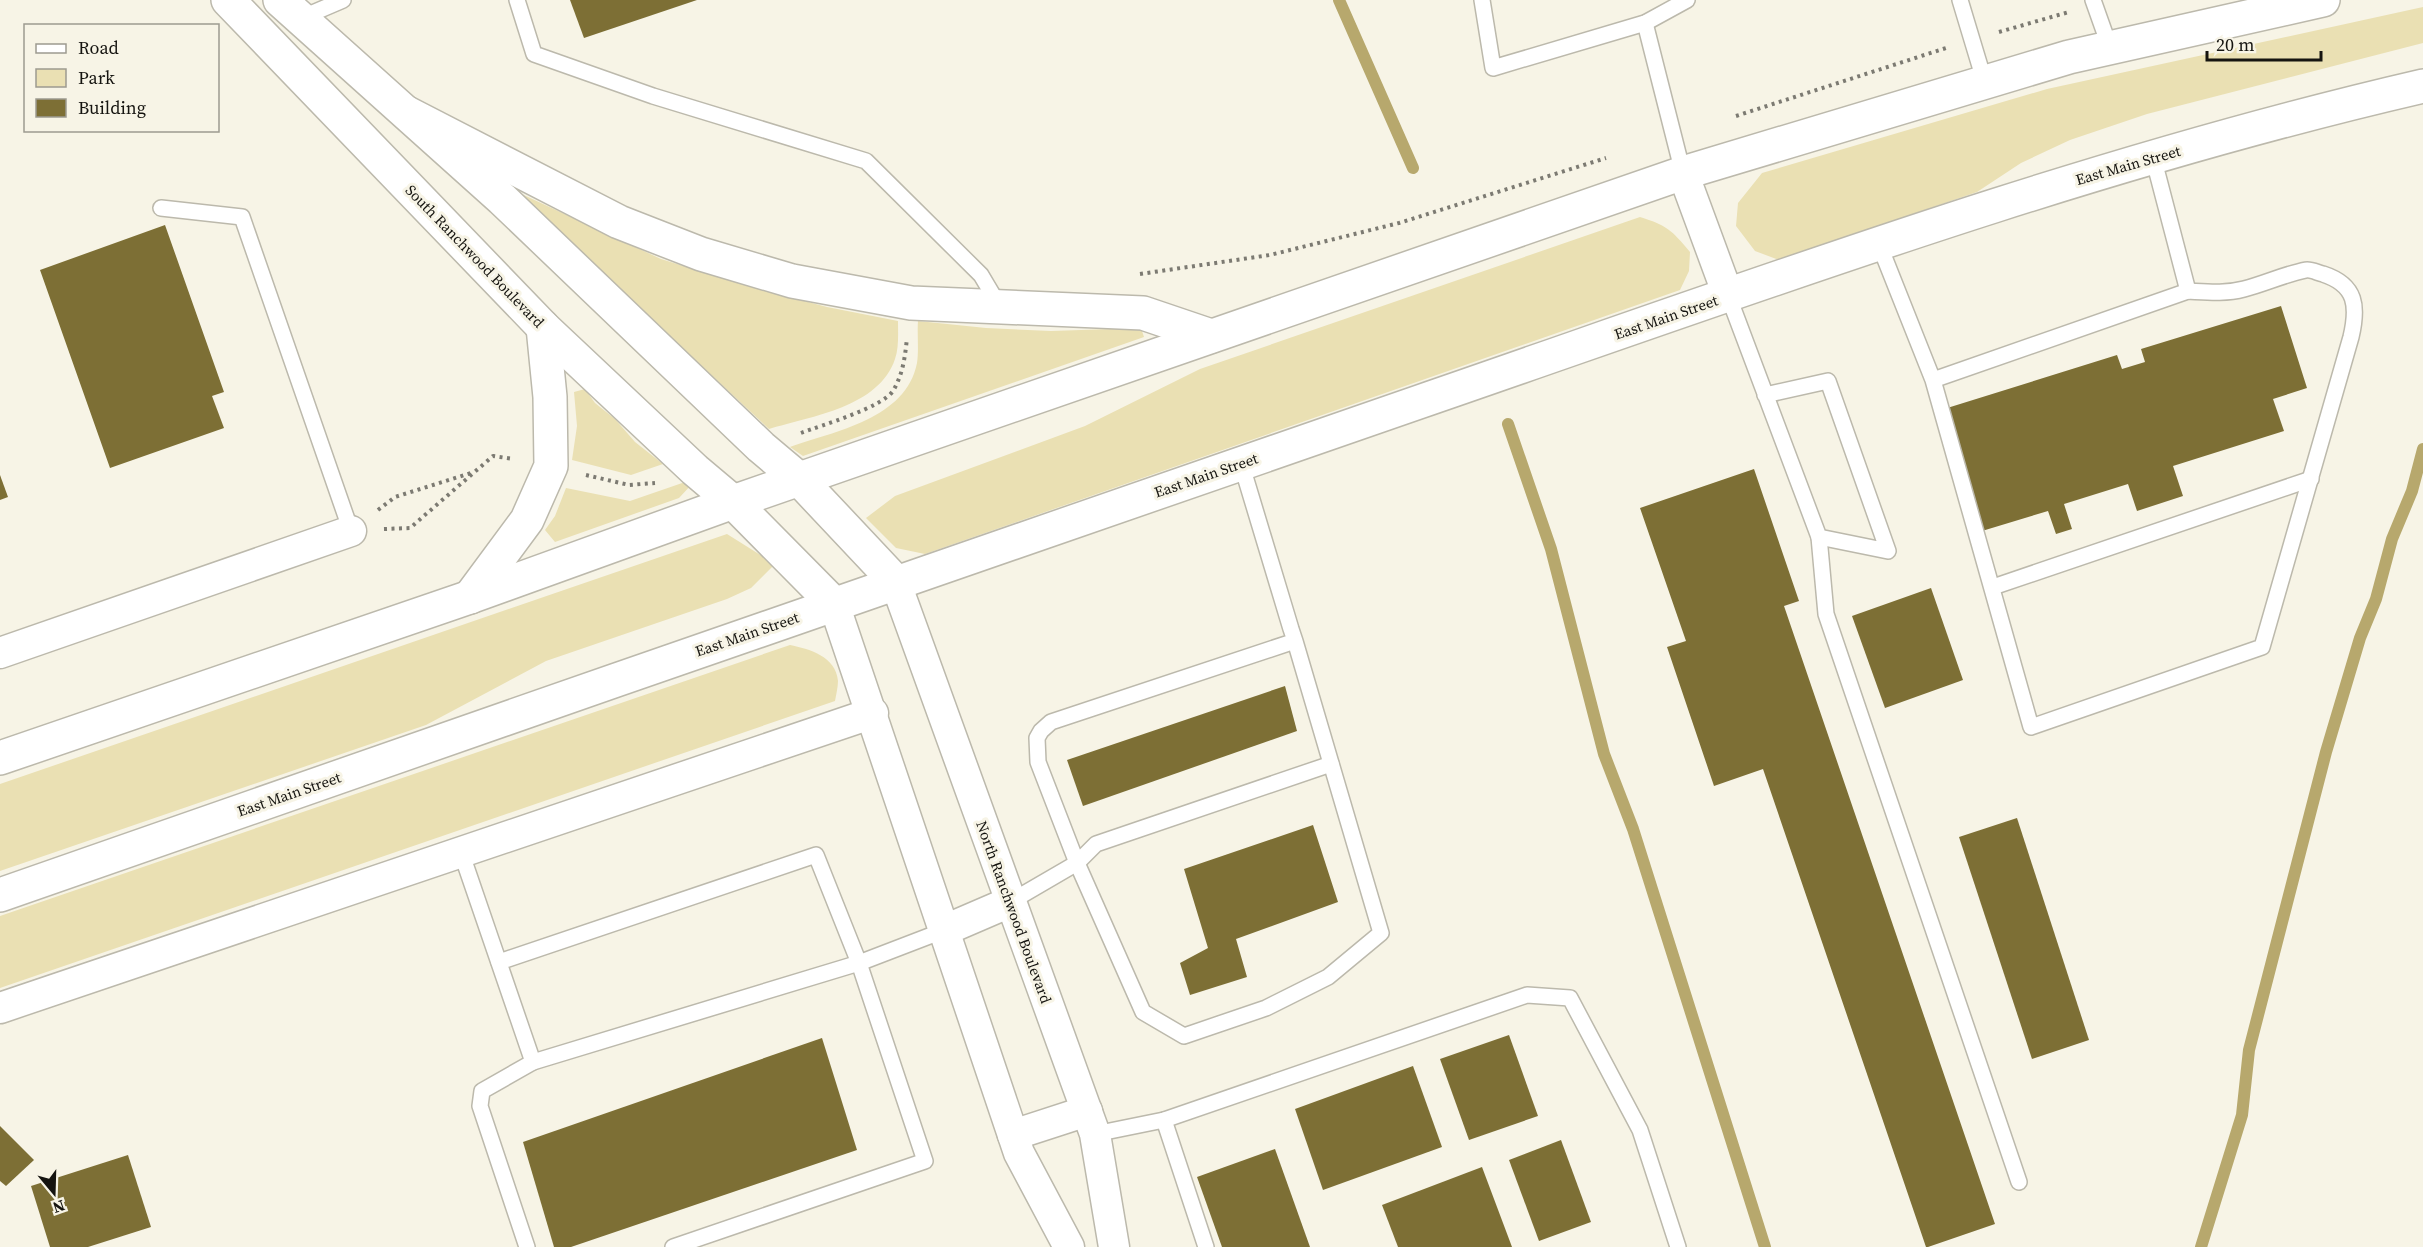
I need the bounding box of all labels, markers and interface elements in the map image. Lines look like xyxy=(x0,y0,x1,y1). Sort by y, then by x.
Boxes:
legend xyxy=(24,24,219,132)
scale bar xyxy=(2207,24,2321,62)
text: 20 m xyxy=(2216,32,2254,57)
text: Road xyxy=(78,35,119,60)
text: Park xyxy=(78,65,115,90)
text: Building xyxy=(78,95,146,120)
street label: East Main Street xyxy=(2073,140,2183,190)
street label: South Ranchwood Boulevard xyxy=(401,180,549,333)
street label: East Main Street xyxy=(1611,289,1721,345)
street label: East Main Street xyxy=(1151,447,1261,503)
street label: East Main Street xyxy=(692,606,802,662)
street label: East Main Street xyxy=(234,766,344,822)
street label: North Ranchwood Boulevard xyxy=(971,818,1057,1007)
north arrow xyxy=(24,1163,84,1223)
text: N xyxy=(49,1195,68,1220)

